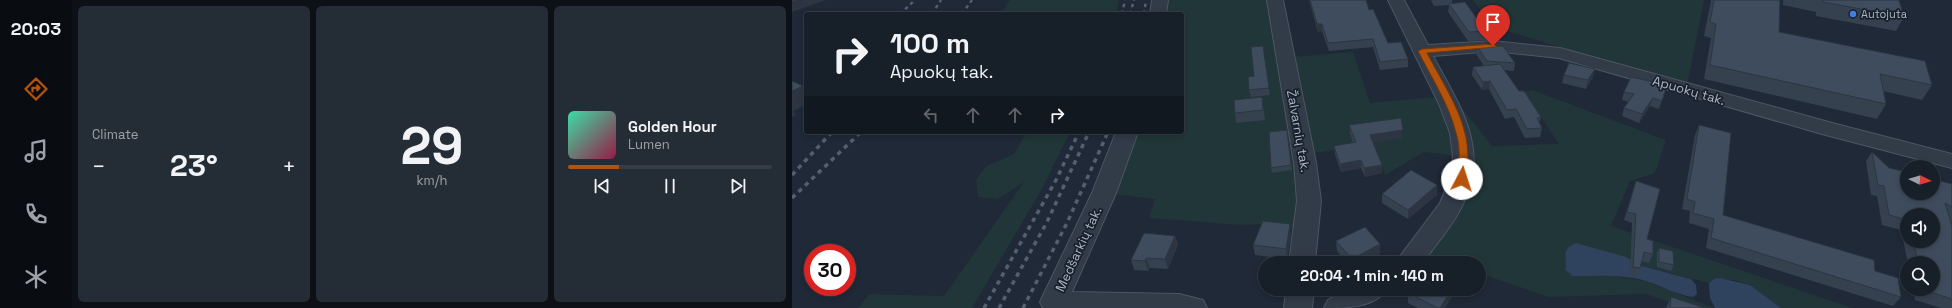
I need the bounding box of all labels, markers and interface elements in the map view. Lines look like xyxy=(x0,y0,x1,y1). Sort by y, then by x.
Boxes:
pin xyxy=(1476,5,1510,46)
place label: Autojuta xyxy=(1861,7,1908,21)
marker: Autojuta xyxy=(1848,9,1858,19)
icon: arrive xyxy=(1482,11,1504,33)
text: 20:03 xyxy=(11,17,61,40)
text: 100 m xyxy=(890,25,970,61)
icon: right xyxy=(824,28,876,80)
text: Apuokų tak. xyxy=(890,60,993,83)
street label: Apuokų tak. xyxy=(1651,72,1727,109)
icon: directions xyxy=(22,75,50,103)
street label: Žalvarnių tak. xyxy=(1283,88,1314,174)
icon: left xyxy=(920,104,942,126)
icon: ahead xyxy=(962,104,984,126)
icon: ahead xyxy=(1004,104,1026,126)
icon: right xyxy=(1046,104,1068,126)
text: 29 xyxy=(401,113,463,179)
text: Golden Hour xyxy=(628,117,717,136)
text: Climate xyxy=(92,126,138,143)
text: Lumen xyxy=(628,136,670,153)
icon: music xyxy=(22,137,50,165)
text: 23° xyxy=(170,146,218,185)
text: − xyxy=(92,152,106,180)
text: + xyxy=(282,152,296,180)
position arrow xyxy=(1441,158,1483,200)
north arrow xyxy=(1900,160,1940,200)
map controls xyxy=(1900,160,1940,296)
text: km/h xyxy=(417,172,447,189)
icon: previous xyxy=(591,175,613,197)
icon: pause xyxy=(659,175,681,197)
icon: next xyxy=(727,175,749,197)
icon: phone xyxy=(22,200,50,228)
street label: Medšarkių tak. xyxy=(1051,204,1106,294)
button: sound xyxy=(1900,208,1940,248)
speed limit sign: 30 xyxy=(804,244,856,296)
button: search xyxy=(1900,256,1940,296)
icon: climate xyxy=(22,263,50,291)
text: 20:04 · 1 min · 140 m xyxy=(1300,266,1444,285)

